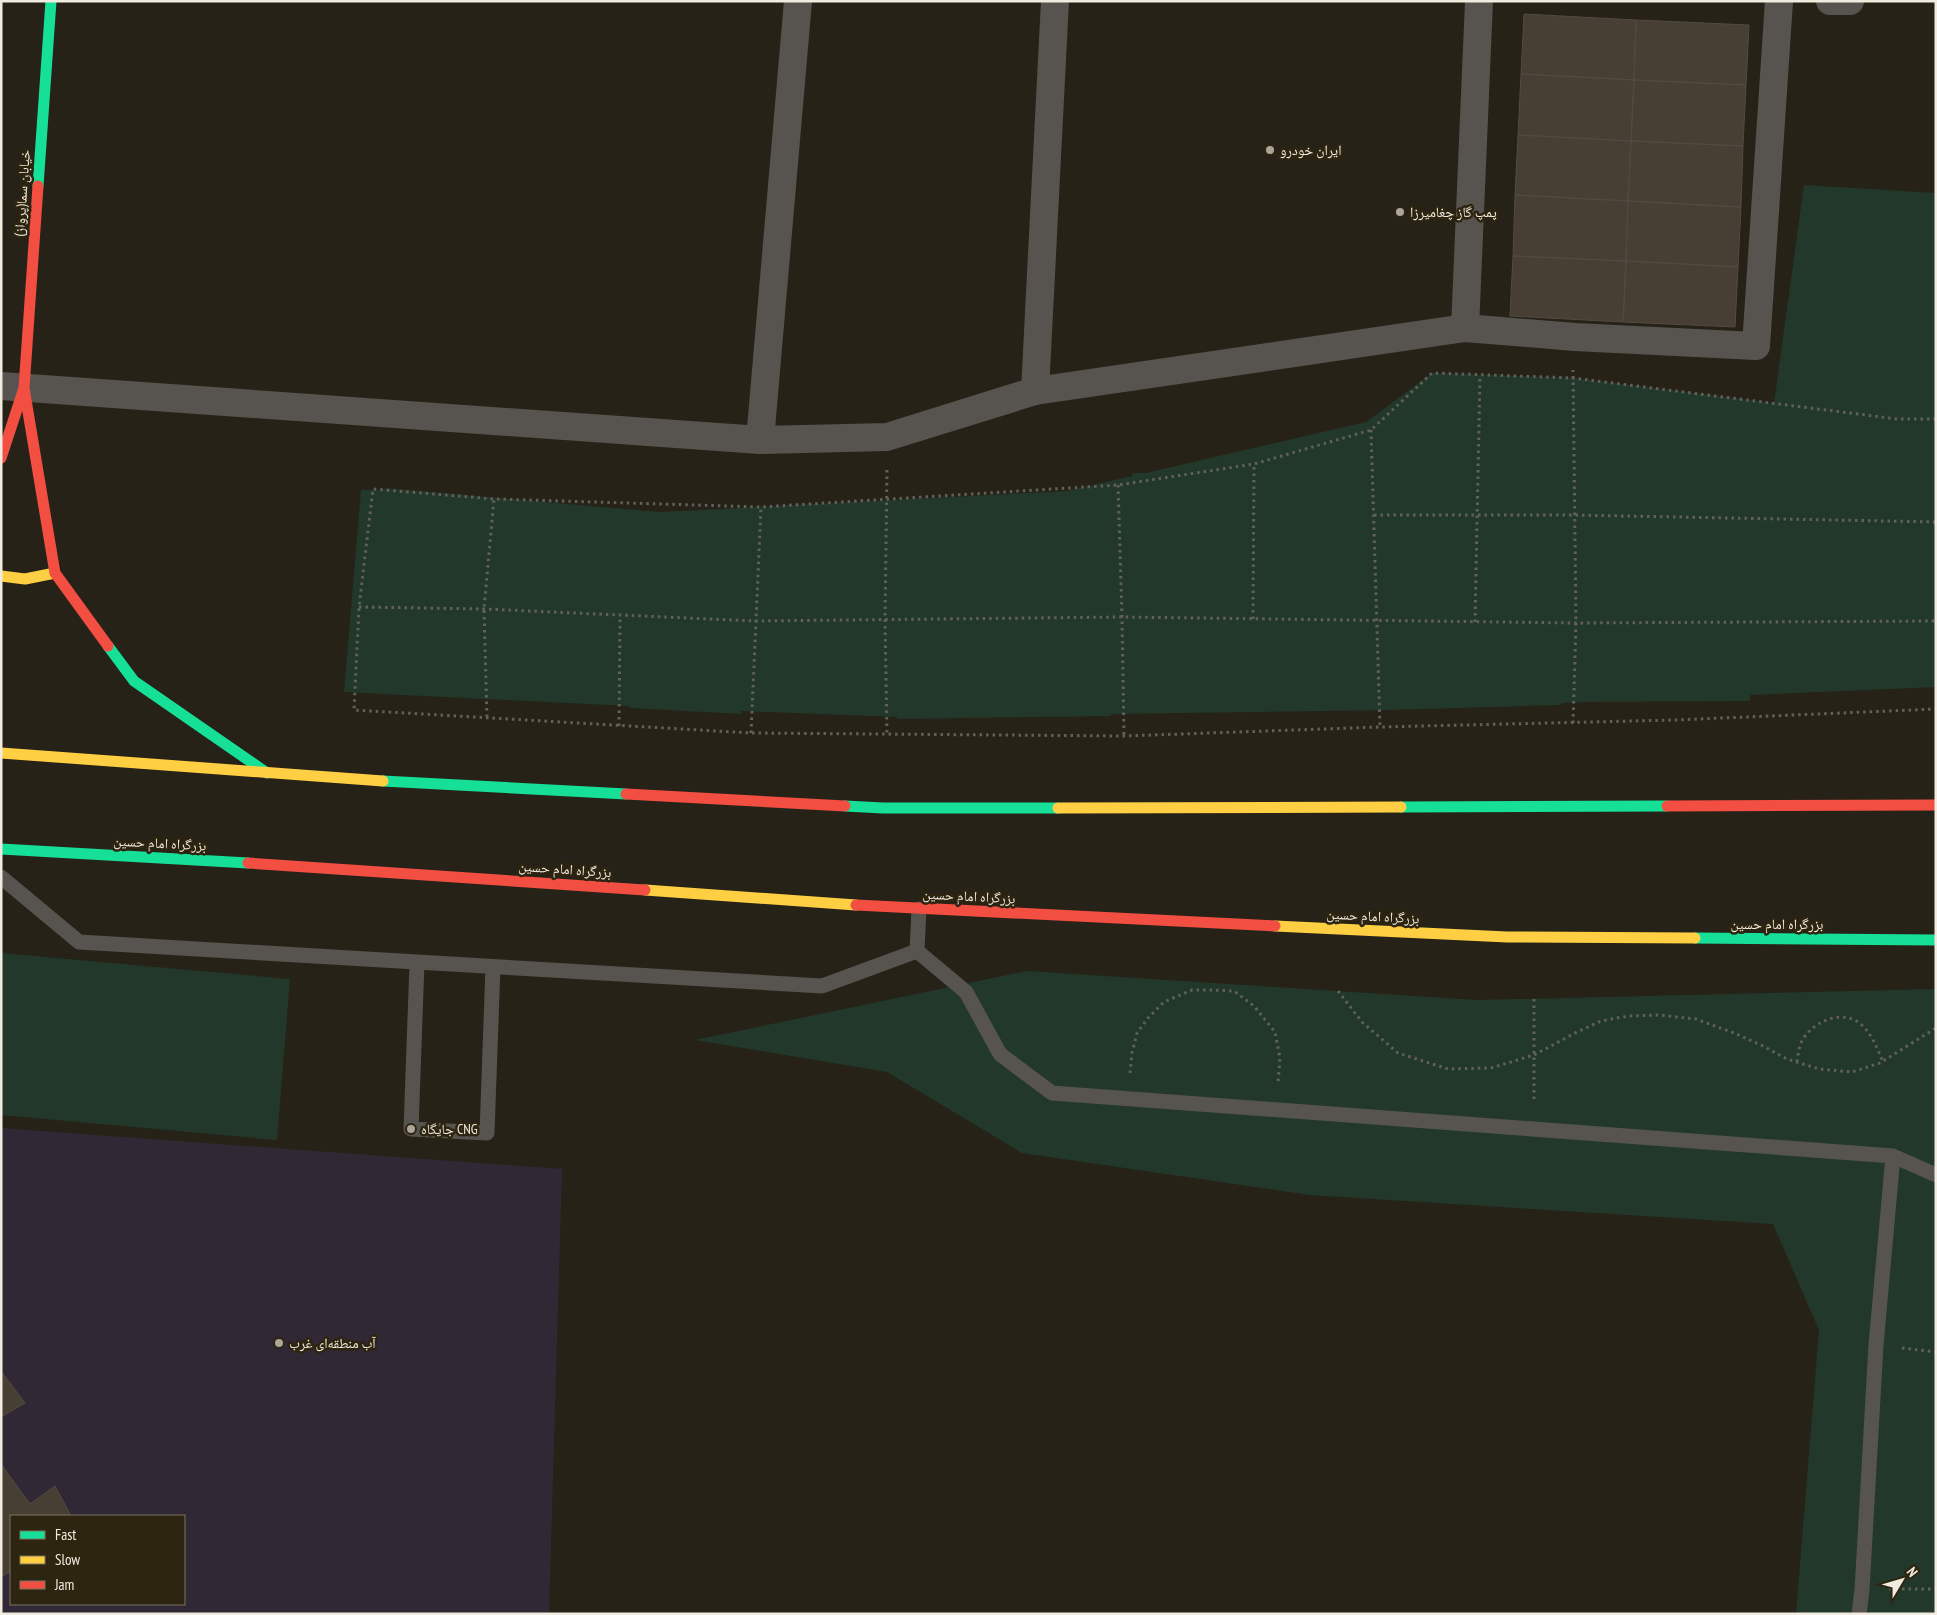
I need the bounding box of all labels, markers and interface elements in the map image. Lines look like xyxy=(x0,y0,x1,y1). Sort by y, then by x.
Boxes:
place label: ایران خودرو xyxy=(1280,141,1342,159)
marker: ایران خودرو xyxy=(1264,144,1276,156)
street label: خیابان سما(پرواز) xyxy=(10,149,34,237)
place label: پمپ گاز چغامیرزا xyxy=(1410,203,1497,221)
marker: پمپ گاز چغامیرزا xyxy=(1394,206,1406,218)
street label: بزرگراه امام حسین xyxy=(113,832,207,855)
street label: بزرگراه امام حسین xyxy=(518,857,612,882)
street label: بزرگراه امام حسین xyxy=(922,885,1016,908)
street label: بزرگراه امام حسین xyxy=(1326,905,1420,928)
street label: بزرگراه امام حسین xyxy=(1731,915,1824,934)
place label: جایگاه CNG xyxy=(421,1120,478,1138)
marker: جایگاه CNG xyxy=(405,1123,417,1135)
place label: آب منطقه‌ای غرب xyxy=(289,1334,376,1352)
marker: آب منطقه‌ای غرب xyxy=(273,1337,285,1349)
legend xyxy=(10,1515,185,1605)
text: Fast xyxy=(55,1525,76,1544)
text: Slow xyxy=(55,1550,80,1569)
north arrow xyxy=(1877,1555,1927,1605)
text: N xyxy=(1903,1563,1922,1581)
text: Jam xyxy=(54,1575,74,1594)

